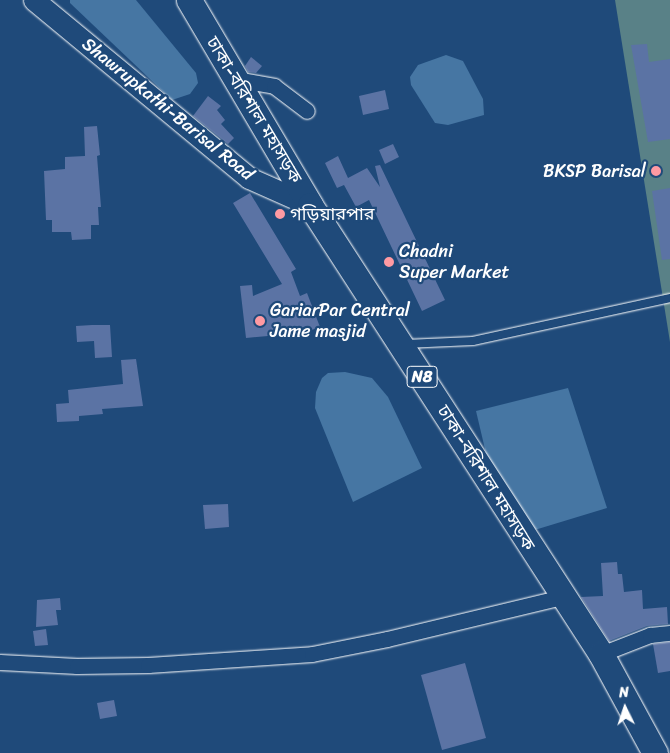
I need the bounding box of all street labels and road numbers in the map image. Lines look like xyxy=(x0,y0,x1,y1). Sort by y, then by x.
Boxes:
street label: Shawrupkathi-Barisal Road xyxy=(78,33,258,185)
street label: ঢাকা-বরিশাল মহাসড়ক xyxy=(202,33,306,187)
road number: N8 xyxy=(406,364,438,391)
street label: ঢাকা-বরিশাল মহাসড়ক xyxy=(432,401,540,555)

